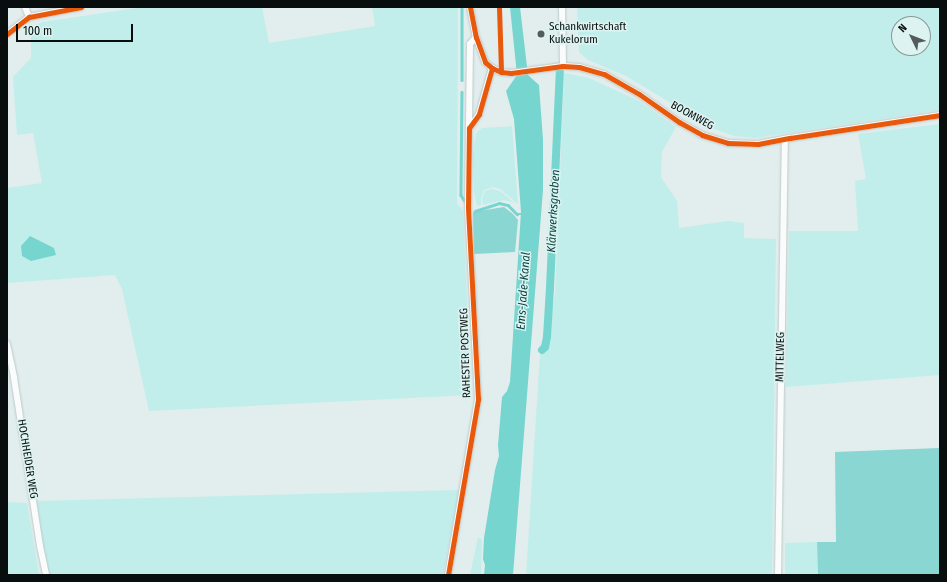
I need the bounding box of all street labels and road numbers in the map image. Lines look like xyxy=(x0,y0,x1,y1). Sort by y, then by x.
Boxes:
street label: BOOMWEG xyxy=(668,99,716,133)
street label: RAHESTER POSTWEG xyxy=(458,308,474,398)
street label: MITTELWEG xyxy=(774,332,788,382)
street label: HOCHHEIDER WEG xyxy=(14,418,40,500)

